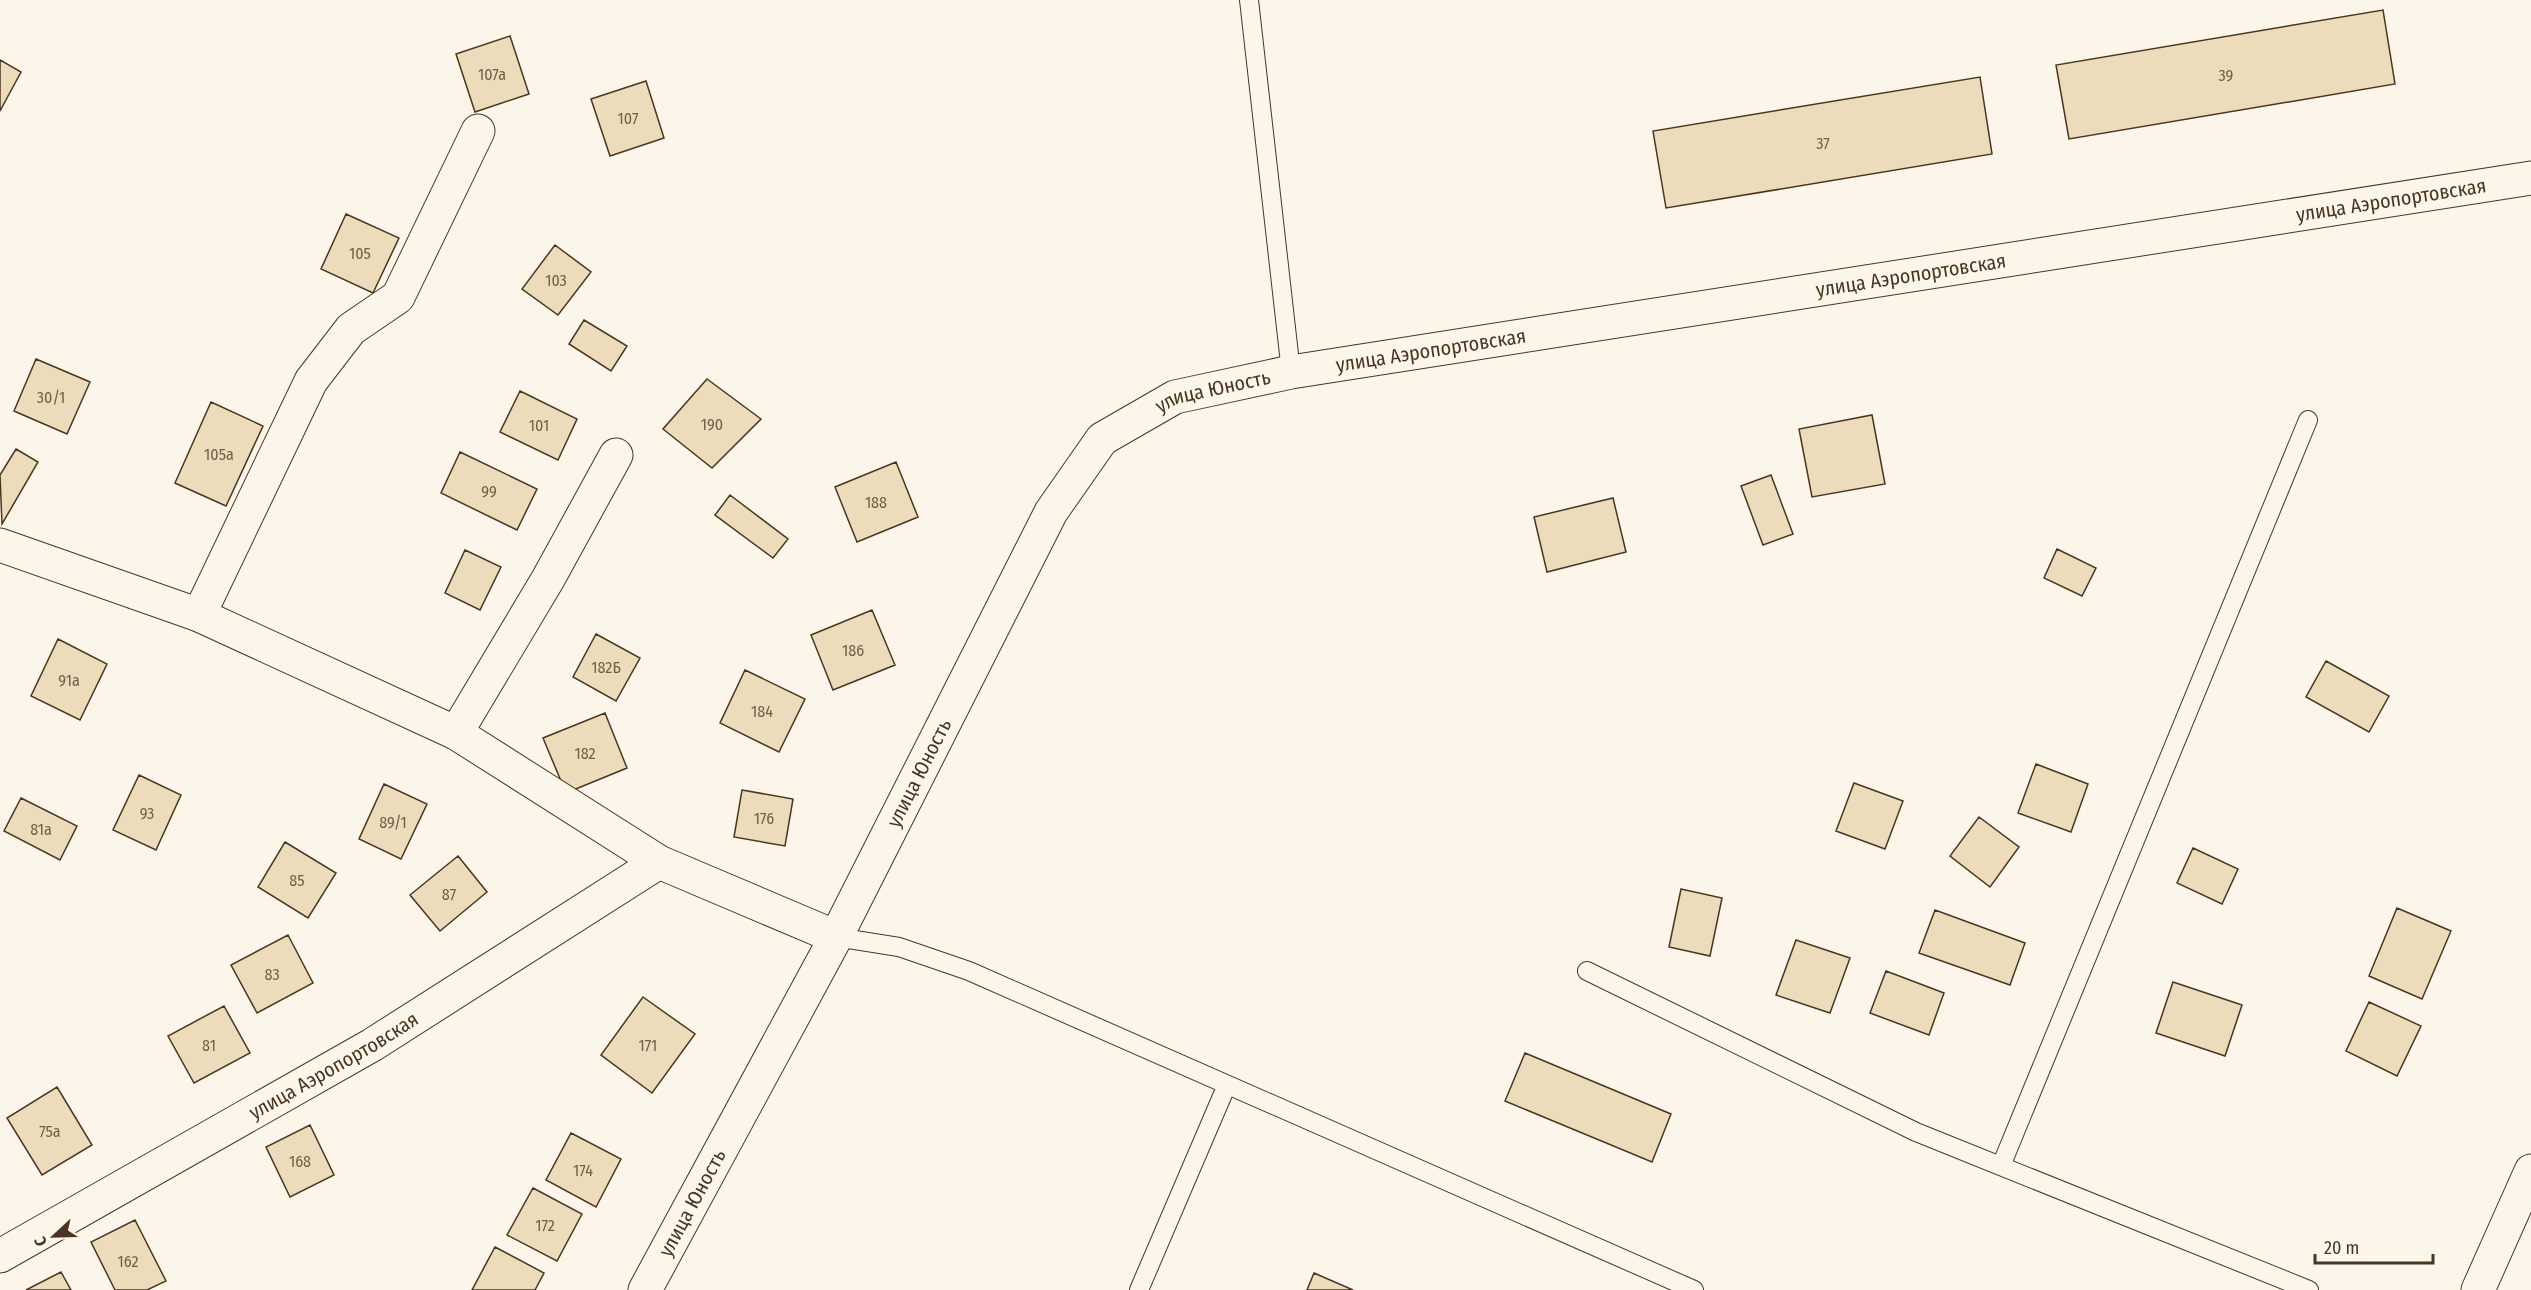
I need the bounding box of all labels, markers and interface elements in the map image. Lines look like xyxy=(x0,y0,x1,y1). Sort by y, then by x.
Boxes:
house number: 107а xyxy=(478,65,506,84)
house number: 39 xyxy=(2219,66,2234,85)
house number: 107 xyxy=(618,109,639,128)
house number: 37 xyxy=(1816,134,1830,153)
street label: улица Аэропортовская xyxy=(2294,173,2488,227)
house number: 105 xyxy=(349,244,371,263)
street label: улица Аэропортовская xyxy=(1814,248,2008,302)
house number: 103 xyxy=(545,271,567,290)
street label: улица Аэропортовская xyxy=(1334,323,1527,377)
street label: улица Юность xyxy=(1151,365,1273,418)
house number: 30/1 xyxy=(37,388,65,407)
house number: 190 xyxy=(701,415,723,434)
house number: 101 xyxy=(529,416,549,435)
house number: 105а xyxy=(204,445,234,464)
house number: 99 xyxy=(481,482,497,501)
house number: 188 xyxy=(865,493,887,512)
house number: 186 xyxy=(842,641,864,660)
house number: 182Б xyxy=(591,658,621,677)
house number: 91а xyxy=(58,671,80,690)
house number: 184 xyxy=(751,702,773,721)
street label: улица Юность xyxy=(881,715,956,831)
house number: 182 xyxy=(574,744,596,763)
house number: 93 xyxy=(140,804,154,823)
house number: 176 xyxy=(754,809,774,828)
house number: 89/1 xyxy=(379,813,407,832)
house number: 81а xyxy=(30,820,52,839)
house number: 85 xyxy=(289,871,305,890)
house number: 87 xyxy=(442,885,457,904)
house number: 83 xyxy=(264,965,280,984)
street label: улица Аэропортовская xyxy=(245,1007,423,1124)
house number: 81 xyxy=(202,1036,216,1055)
house number: 171 xyxy=(639,1036,657,1055)
house number: 75а xyxy=(39,1122,61,1141)
street label: улица Юность xyxy=(653,1145,731,1261)
house number: 168 xyxy=(289,1152,311,1171)
house number: 174 xyxy=(573,1161,593,1180)
north arrow xyxy=(24,1206,84,1266)
house number: 172 xyxy=(535,1216,555,1235)
scale bar xyxy=(2315,1227,2434,1265)
text: С xyxy=(30,1233,51,1249)
text: 20 m xyxy=(2324,1237,2359,1259)
house number: 162 xyxy=(117,1252,139,1271)

